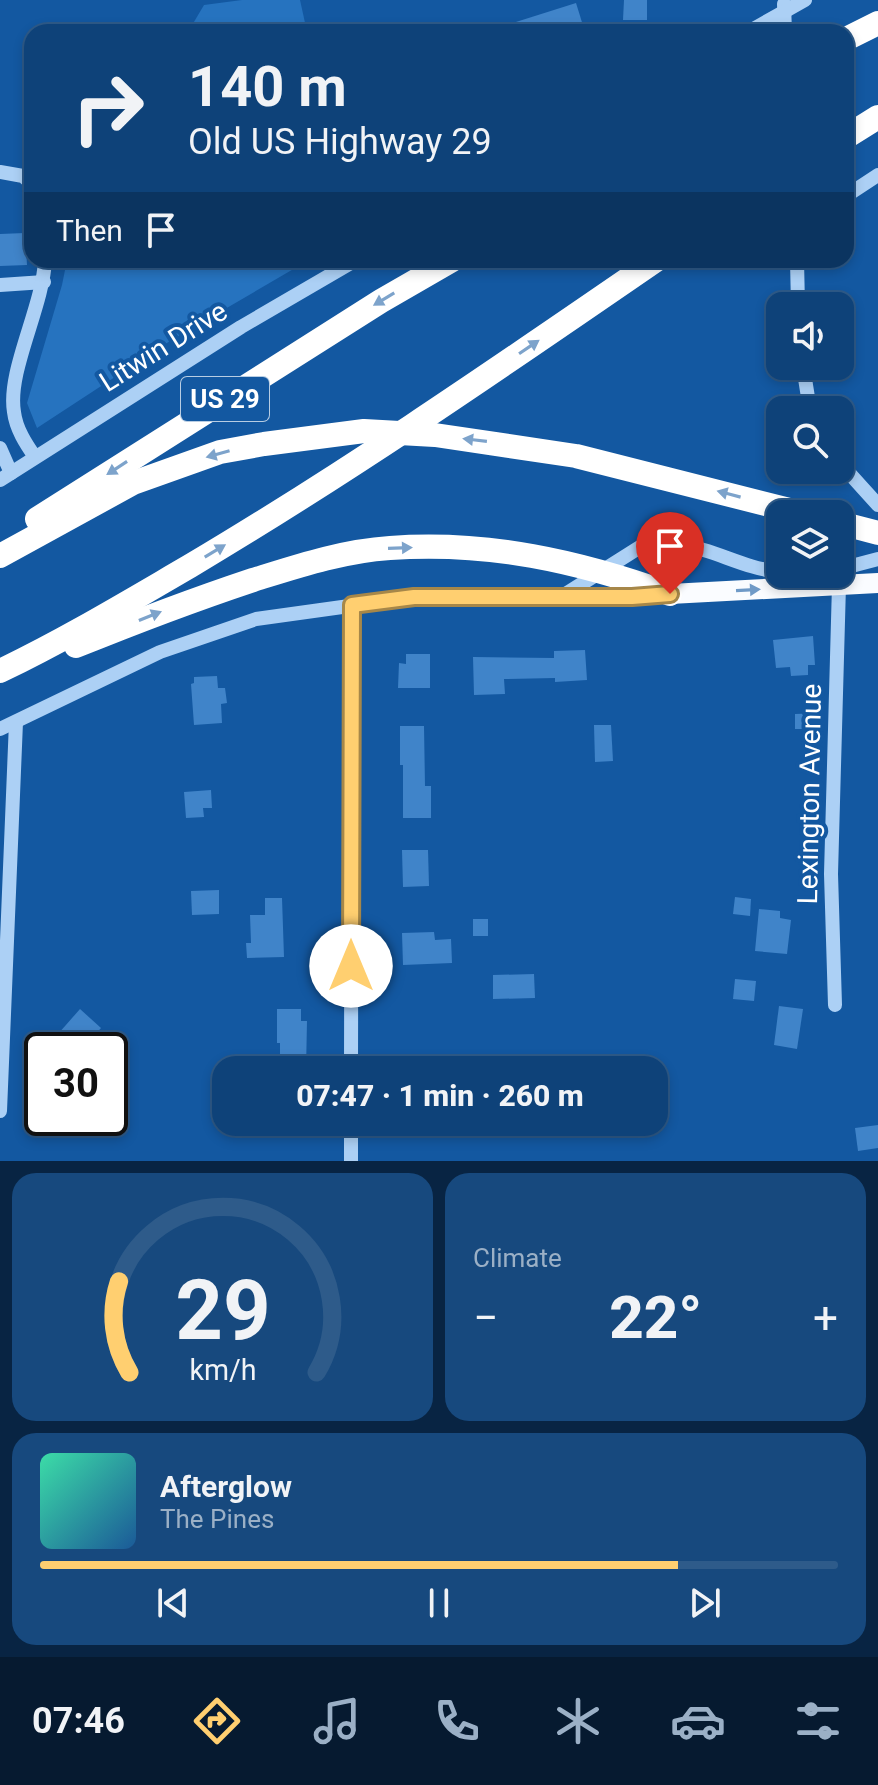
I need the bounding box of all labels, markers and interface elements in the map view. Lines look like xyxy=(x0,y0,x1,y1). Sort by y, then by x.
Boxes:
text: 140 m xyxy=(188,54,347,120)
icon: right xyxy=(56,56,160,160)
text: Old US Highway 29 xyxy=(188,121,492,163)
icon: arrive xyxy=(139,208,183,252)
text: Then xyxy=(56,213,123,248)
one-way arrow xyxy=(373,292,395,306)
map controls xyxy=(766,292,854,588)
button: sound xyxy=(766,292,854,380)
street label: Litwin Drive xyxy=(93,294,233,399)
one-way arrow xyxy=(519,339,540,354)
road number: US 29 xyxy=(181,377,269,421)
button: search xyxy=(766,396,854,484)
one-way arrow xyxy=(462,434,487,447)
one-way arrow xyxy=(205,448,229,461)
one-way arrow xyxy=(106,460,128,474)
one-way arrow xyxy=(717,487,741,500)
button: layers xyxy=(766,500,854,588)
pin xyxy=(636,512,704,594)
icon: arrive xyxy=(648,524,692,568)
one-way arrow xyxy=(388,541,413,554)
one-way arrow xyxy=(203,544,226,558)
one-way arrow xyxy=(736,583,761,596)
one-way arrow xyxy=(138,609,162,622)
street label: Lexington Avenue xyxy=(791,683,828,905)
position arrow xyxy=(309,924,393,1008)
speed limit sign: 30 xyxy=(24,1032,128,1136)
text: 07:47 · 1 min · 260 m xyxy=(296,1078,584,1113)
text: Climate xyxy=(473,1243,562,1273)
text: 29 xyxy=(175,1262,270,1359)
text: 22° xyxy=(609,1282,702,1353)
text: − xyxy=(473,1292,498,1344)
text: + xyxy=(813,1292,838,1344)
text: km/h xyxy=(189,1353,256,1387)
text: Afterglow xyxy=(160,1469,292,1504)
text: The Pines xyxy=(160,1504,274,1534)
icon: previous xyxy=(151,1581,195,1625)
icon: pause xyxy=(417,1581,461,1625)
icon: next xyxy=(683,1581,727,1625)
icon: directions xyxy=(189,1693,245,1749)
icon: music xyxy=(309,1693,365,1749)
icon: phone xyxy=(429,1693,485,1749)
icon: climate xyxy=(550,1693,606,1749)
icon: car xyxy=(670,1693,726,1749)
icon: filters xyxy=(790,1693,846,1749)
text: 07:46 xyxy=(32,1700,125,1742)

